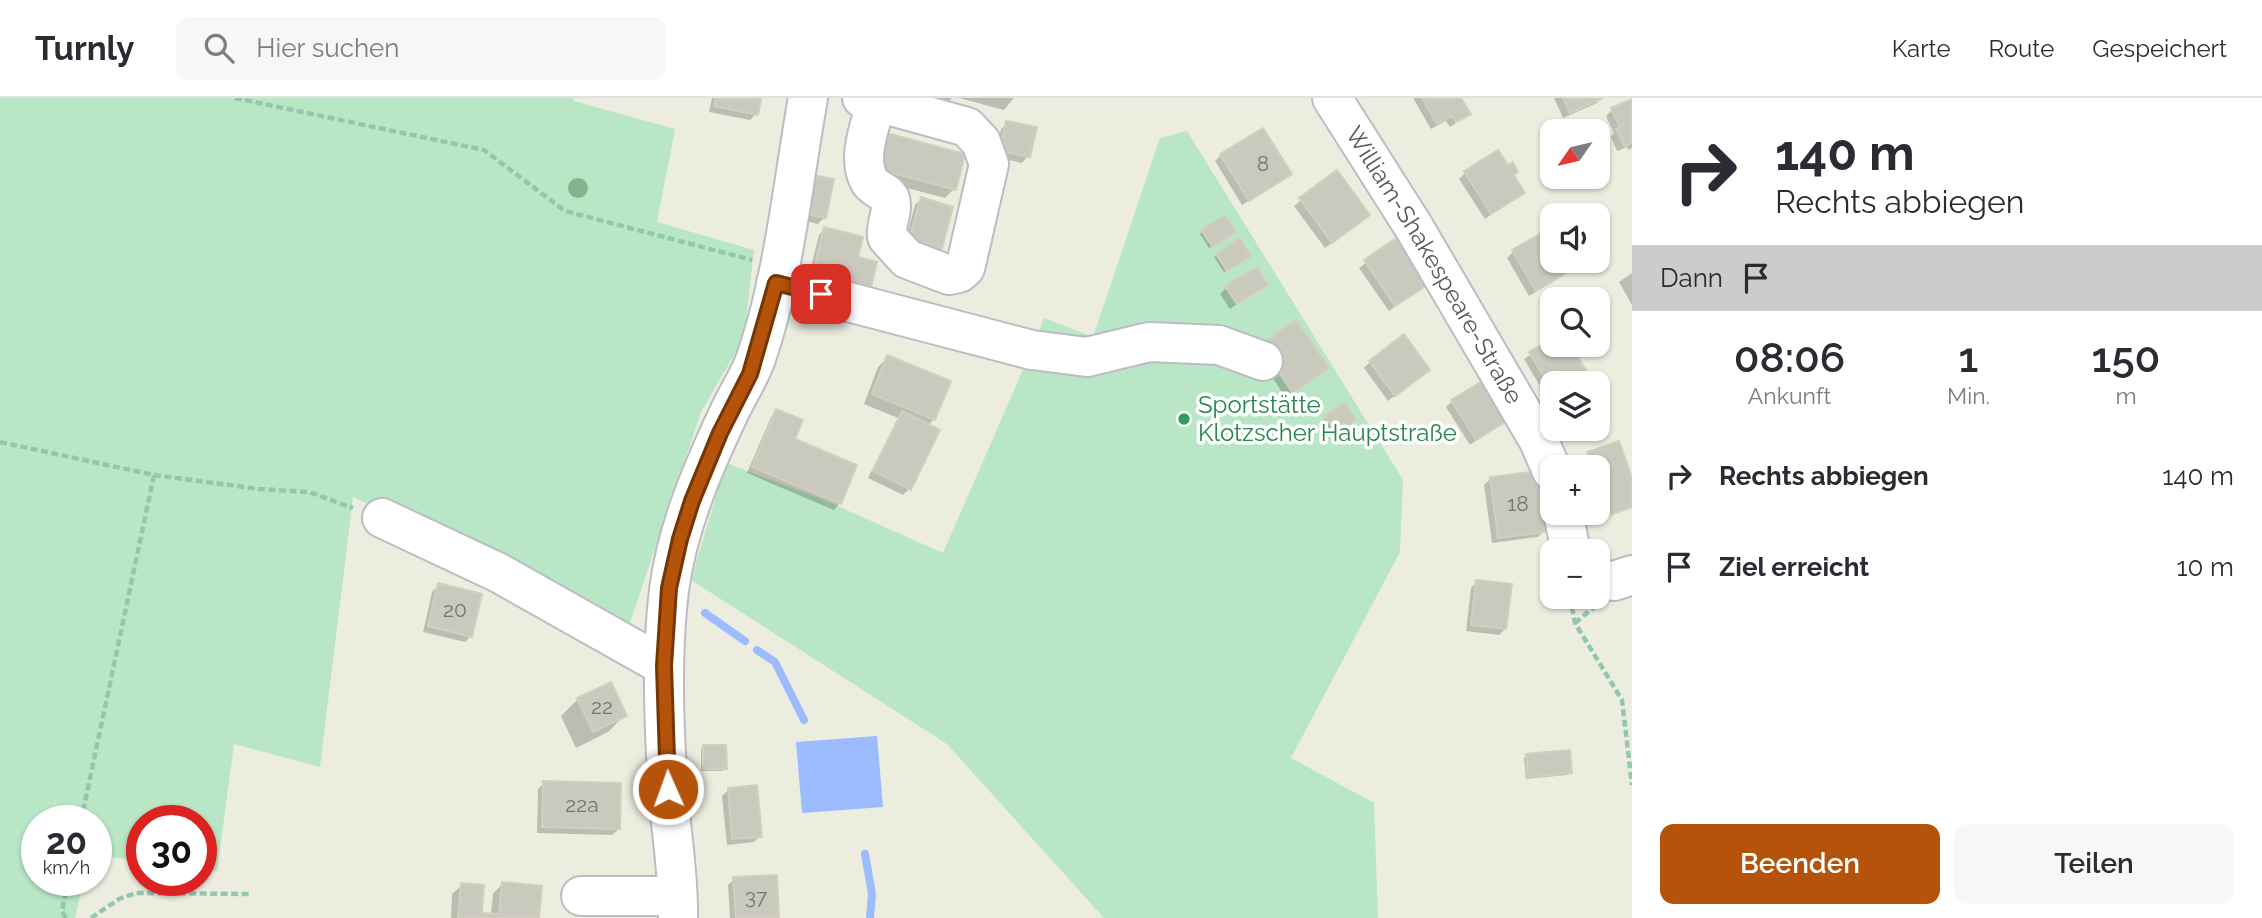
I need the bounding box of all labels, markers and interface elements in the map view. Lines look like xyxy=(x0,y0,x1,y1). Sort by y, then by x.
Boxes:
search box xyxy=(176,17,666,80)
text: Turnly xyxy=(35,29,134,68)
icon: search xyxy=(200,29,238,67)
text: Hier suchen xyxy=(256,33,399,63)
text: Karte xyxy=(1892,34,1951,63)
text: Route xyxy=(1989,34,2054,63)
text: Gespeichert xyxy=(2092,34,2227,63)
north arrow xyxy=(1540,119,1610,189)
map controls xyxy=(1540,119,1610,609)
street label: William-Shakespeare-Straße xyxy=(1340,121,1529,409)
text: 140 m xyxy=(1775,124,1915,181)
icon: right xyxy=(1660,126,1751,217)
house number: 8 xyxy=(1257,151,1269,176)
text: Rechts abbiegen xyxy=(1775,183,2024,220)
button: sound xyxy=(1540,203,1610,273)
icon: arrive xyxy=(1737,259,1775,297)
text: Dann xyxy=(1660,263,1723,293)
pin xyxy=(791,264,851,324)
icon: arrive xyxy=(802,275,840,313)
button: search xyxy=(1540,287,1610,357)
text: 08:06 xyxy=(1734,333,1845,382)
text: 1 xyxy=(1959,333,1978,382)
text: 150 xyxy=(2092,333,2160,382)
button: layers xyxy=(1540,371,1610,441)
text: Ankunft xyxy=(1748,382,1831,409)
text: Min. xyxy=(1947,382,1990,409)
text: m xyxy=(2115,382,2137,409)
place label: Sportstätte Klotzscher Hauptstraße xyxy=(1198,390,1457,447)
marker: Sportstätte Klotzscher Hauptstraße xyxy=(1176,411,1192,427)
button: + xyxy=(1540,455,1610,525)
icon: right xyxy=(1660,457,1698,495)
text: Rechts abbiegen xyxy=(1719,461,1929,491)
text: 140 m xyxy=(2162,461,2234,491)
house number: 18 xyxy=(1507,491,1529,516)
button: − xyxy=(1540,539,1610,609)
icon: arrive xyxy=(1660,548,1698,586)
text: Ziel erreicht xyxy=(1719,552,1869,582)
text: 10 m xyxy=(2176,552,2234,582)
house number: 20 xyxy=(443,597,467,622)
house number: 22 xyxy=(591,694,613,719)
position arrow xyxy=(631,752,705,826)
house number: 22a xyxy=(565,792,599,817)
speed limit sign: 30 xyxy=(126,805,217,896)
text: 20 xyxy=(46,821,87,862)
button: Beenden xyxy=(1660,824,1940,904)
button: Teilen xyxy=(1954,824,2234,904)
text: km/h xyxy=(43,857,90,878)
house number: 37 xyxy=(745,884,768,909)

